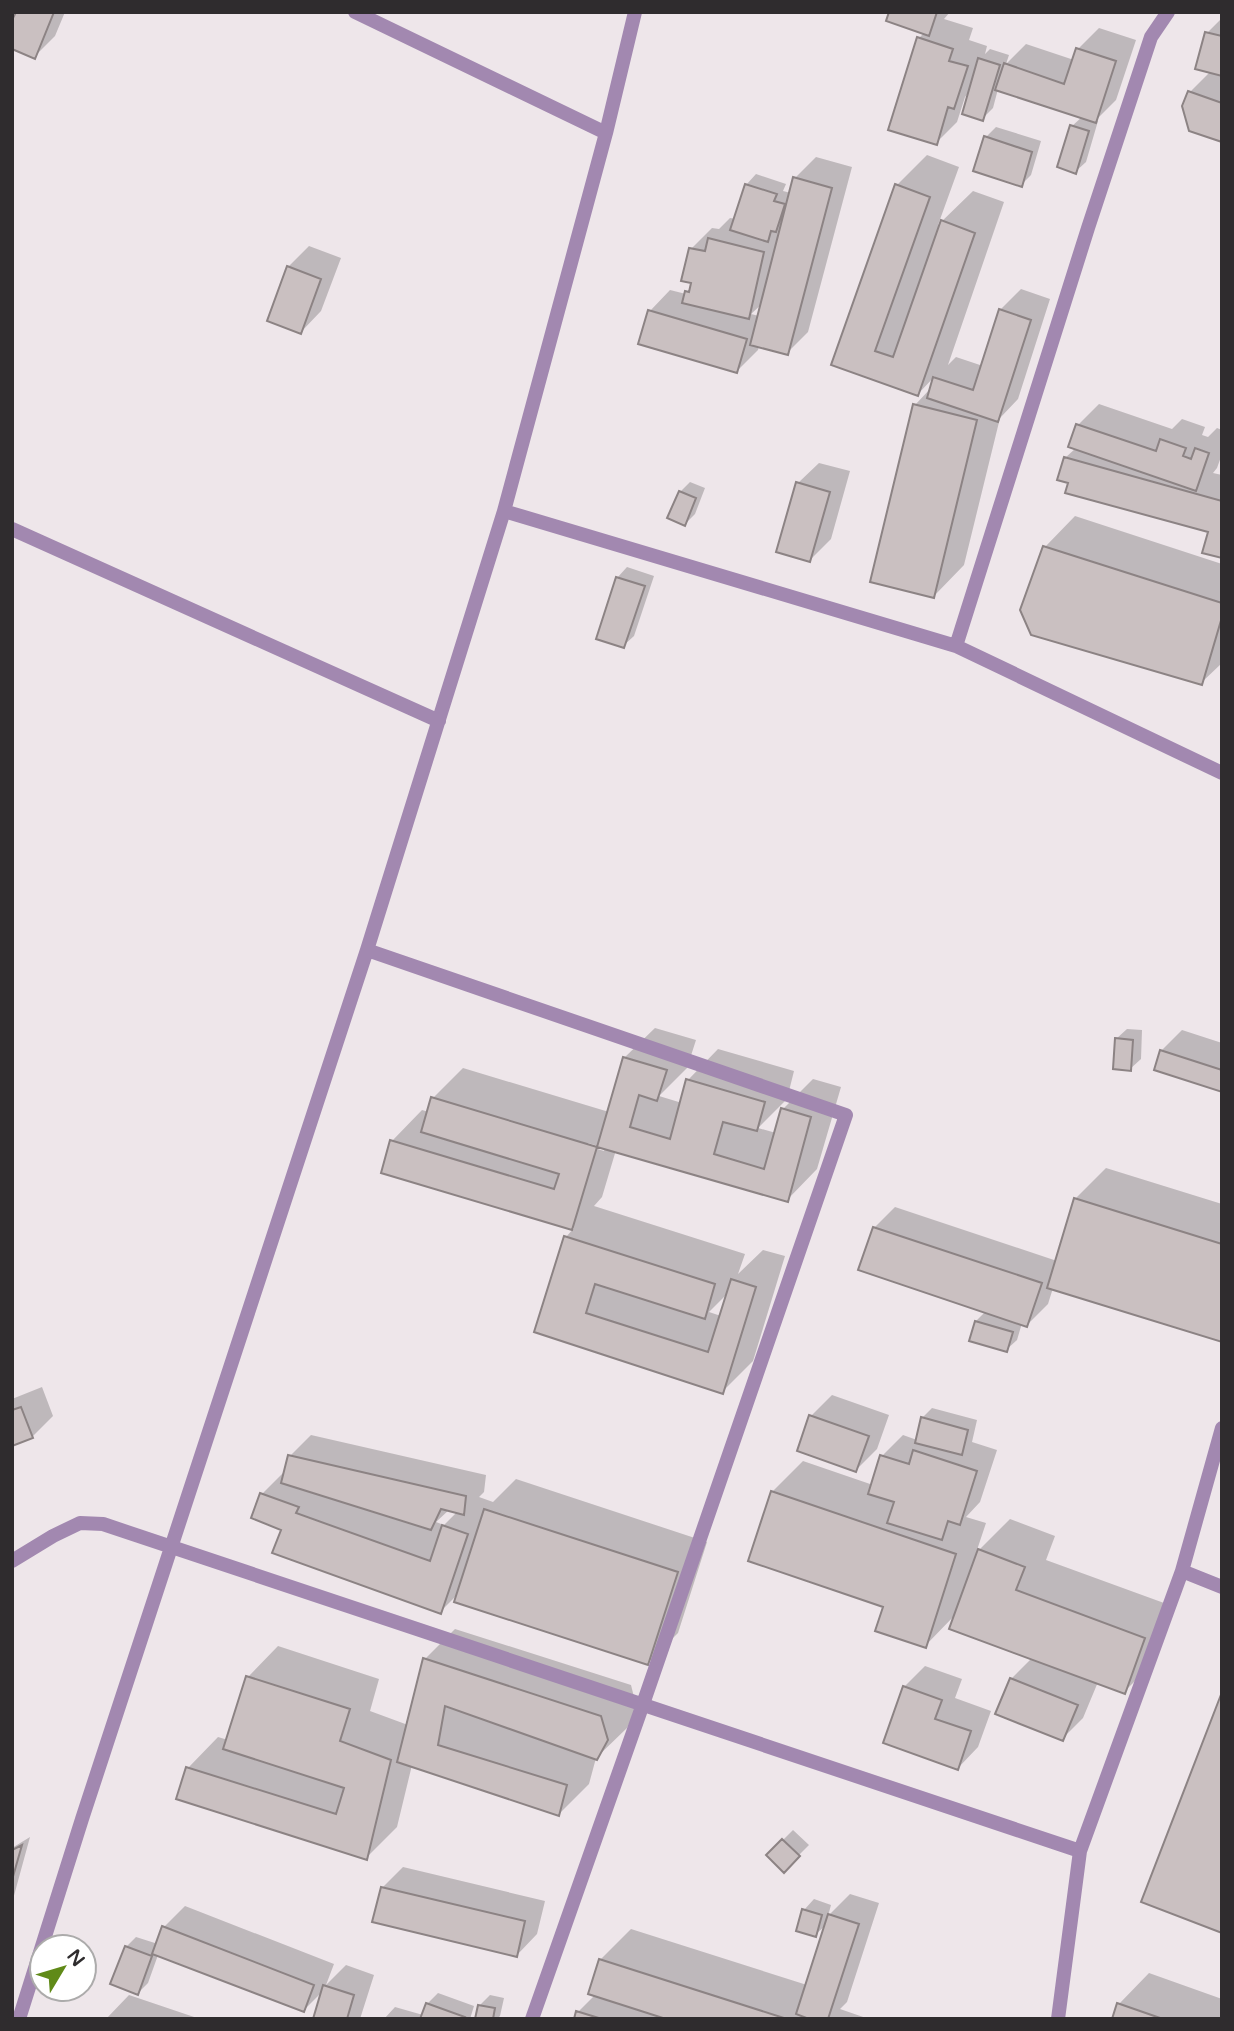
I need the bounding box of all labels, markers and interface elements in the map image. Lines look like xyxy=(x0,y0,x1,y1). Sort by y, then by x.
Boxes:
north arrow xyxy=(28,1933,98,2003)
text: N xyxy=(62,1945,89,1971)

